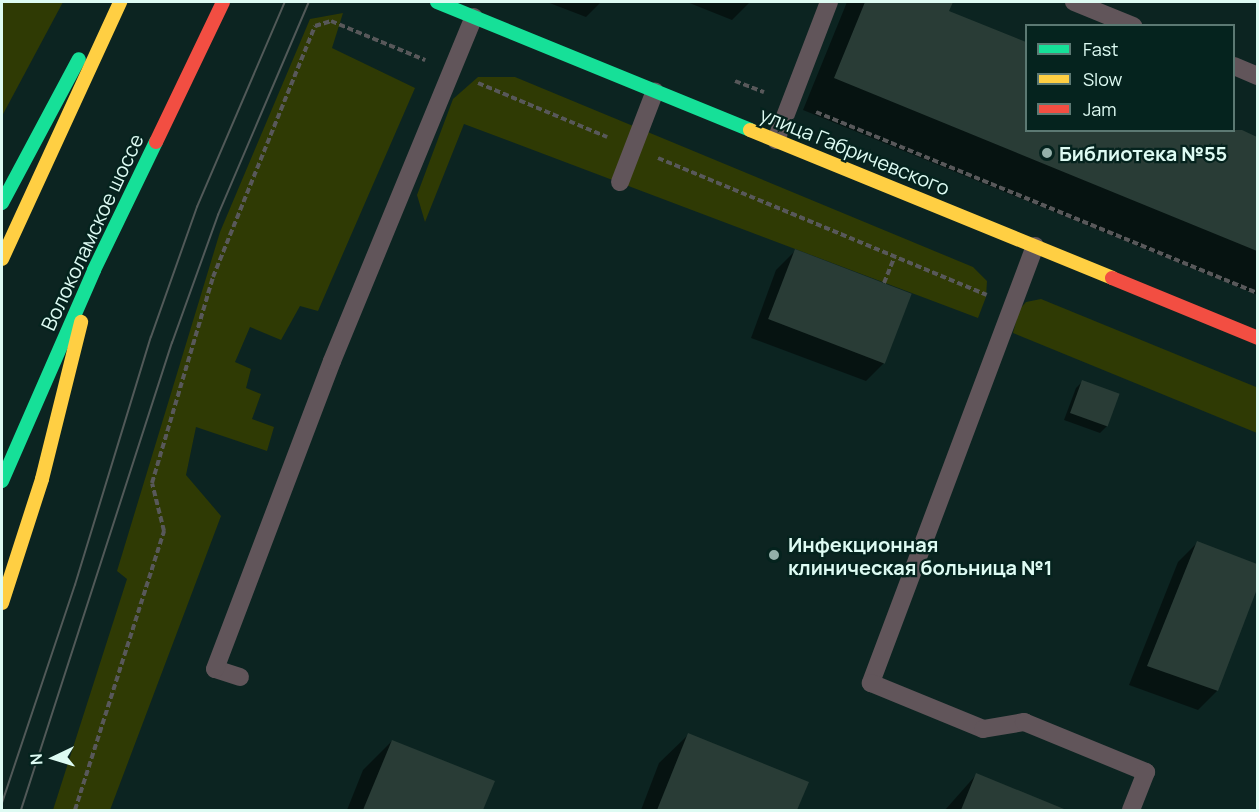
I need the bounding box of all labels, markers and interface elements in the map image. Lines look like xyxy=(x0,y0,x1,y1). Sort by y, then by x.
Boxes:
legend xyxy=(1025,24,1235,132)
text: Fast xyxy=(1083,37,1118,61)
text: Slow xyxy=(1083,67,1122,91)
text: Jam xyxy=(1083,97,1117,121)
street label: улица Габричевского xyxy=(757,102,953,200)
street label: Волоколамское шоссе xyxy=(36,130,148,334)
place label: Библиотека №55 xyxy=(1059,141,1227,165)
marker: Библиотека №55 xyxy=(1040,146,1054,160)
place label: Инфекционная клиническая больница №1 xyxy=(788,532,1053,579)
marker: Инфекционная клиническая больница №1 xyxy=(765,546,783,564)
north arrow xyxy=(24,728,84,788)
text: N xyxy=(25,753,47,766)

